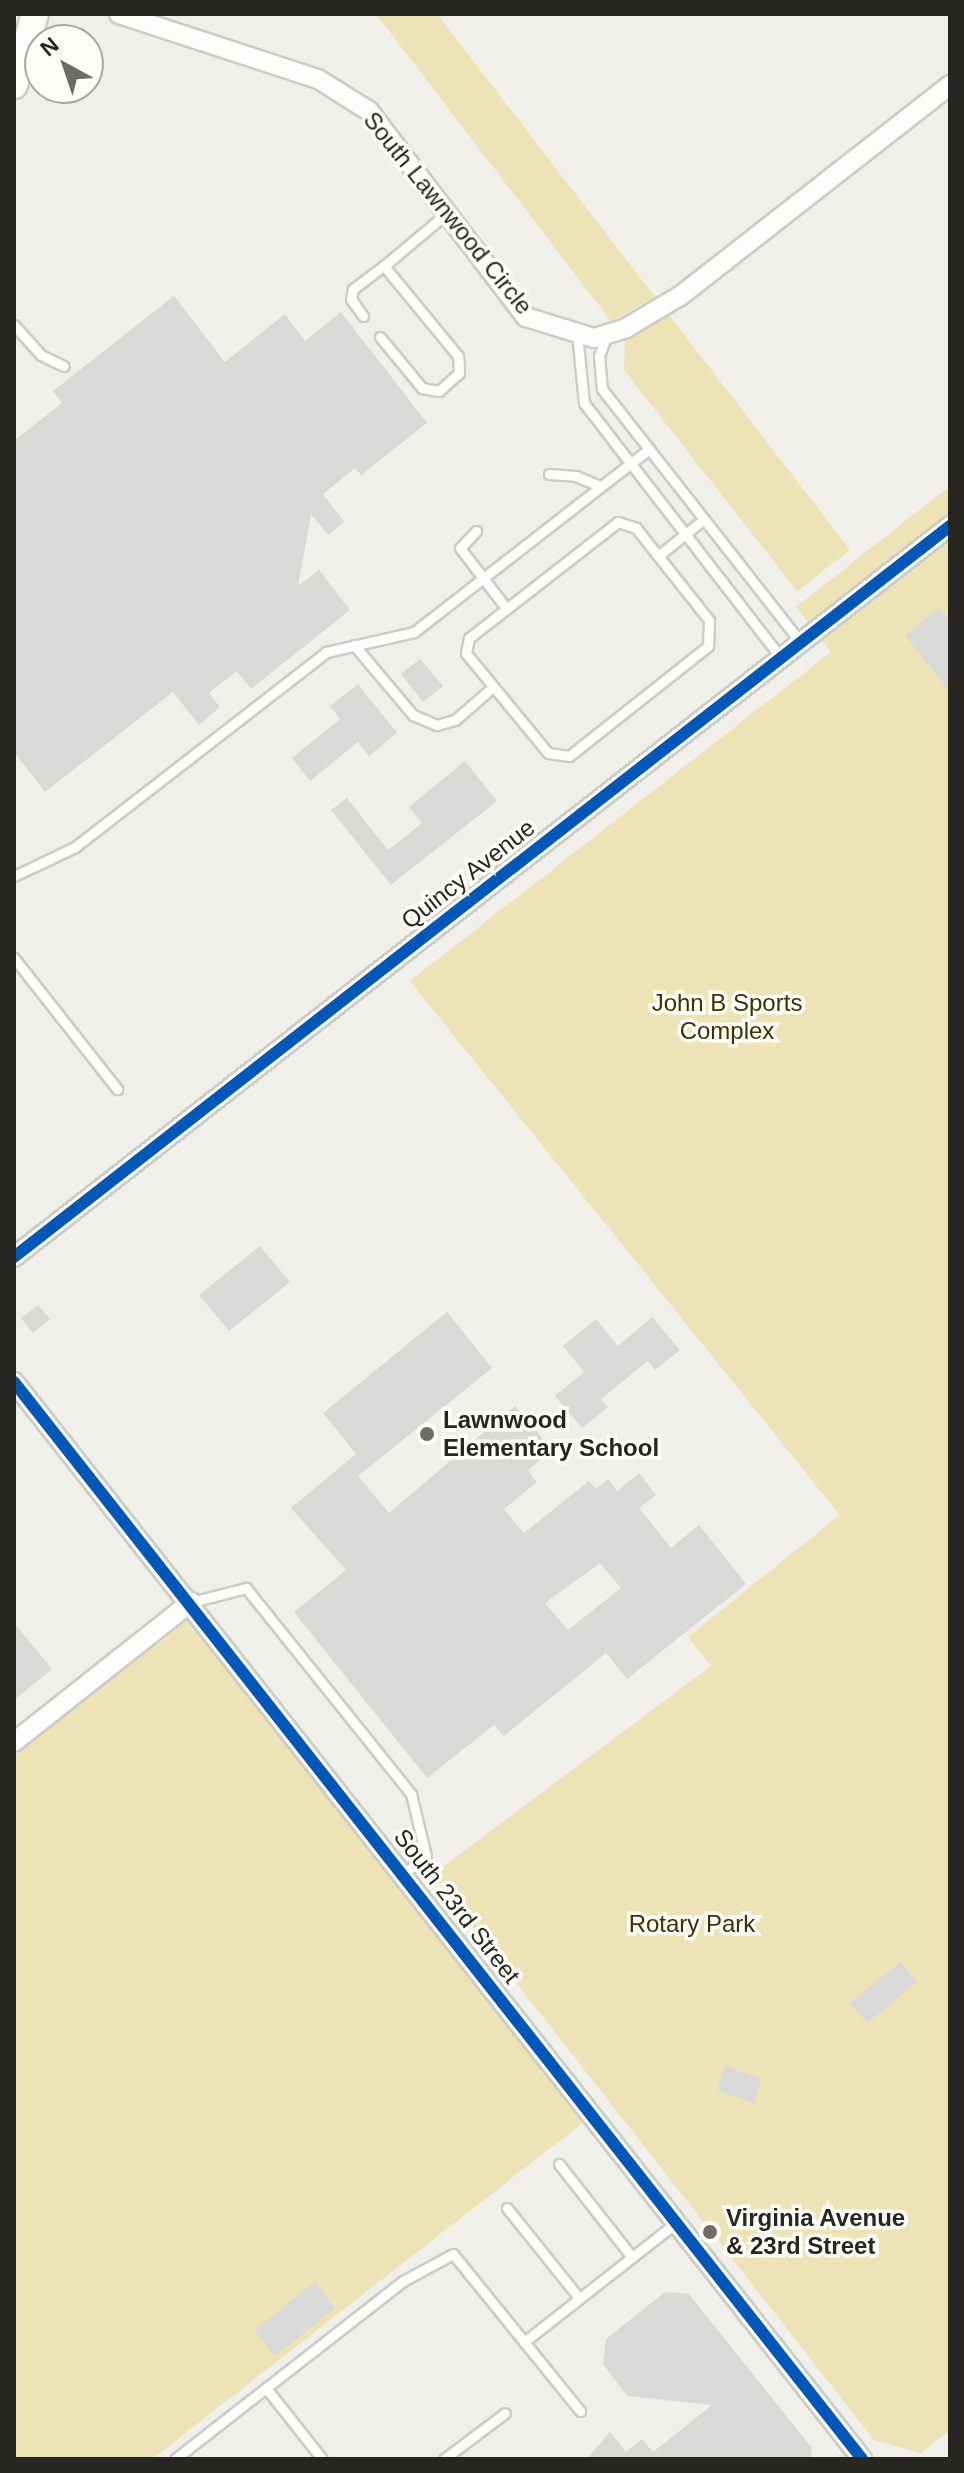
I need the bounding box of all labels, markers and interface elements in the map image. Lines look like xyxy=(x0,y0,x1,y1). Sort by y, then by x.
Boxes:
north arrow xyxy=(24,24,104,104)
text: N xyxy=(35,32,64,61)
street label: South Lawnwood Circle xyxy=(357,106,539,320)
street label: Quincy Avenue xyxy=(395,813,541,935)
park label: John B Sports Complex xyxy=(652,989,802,1045)
place label: Lawnwood Elementary School xyxy=(443,1406,659,1462)
marker: Lawnwood Elementary School xyxy=(418,1425,436,1443)
street label: South 23rd Street xyxy=(388,1823,526,1989)
park label: Rotary Park xyxy=(629,1910,755,1938)
place label: Virginia Avenue & 23rd Street xyxy=(726,2204,906,2260)
marker: Virginia Avenue & 23rd Street xyxy=(701,2223,719,2241)

